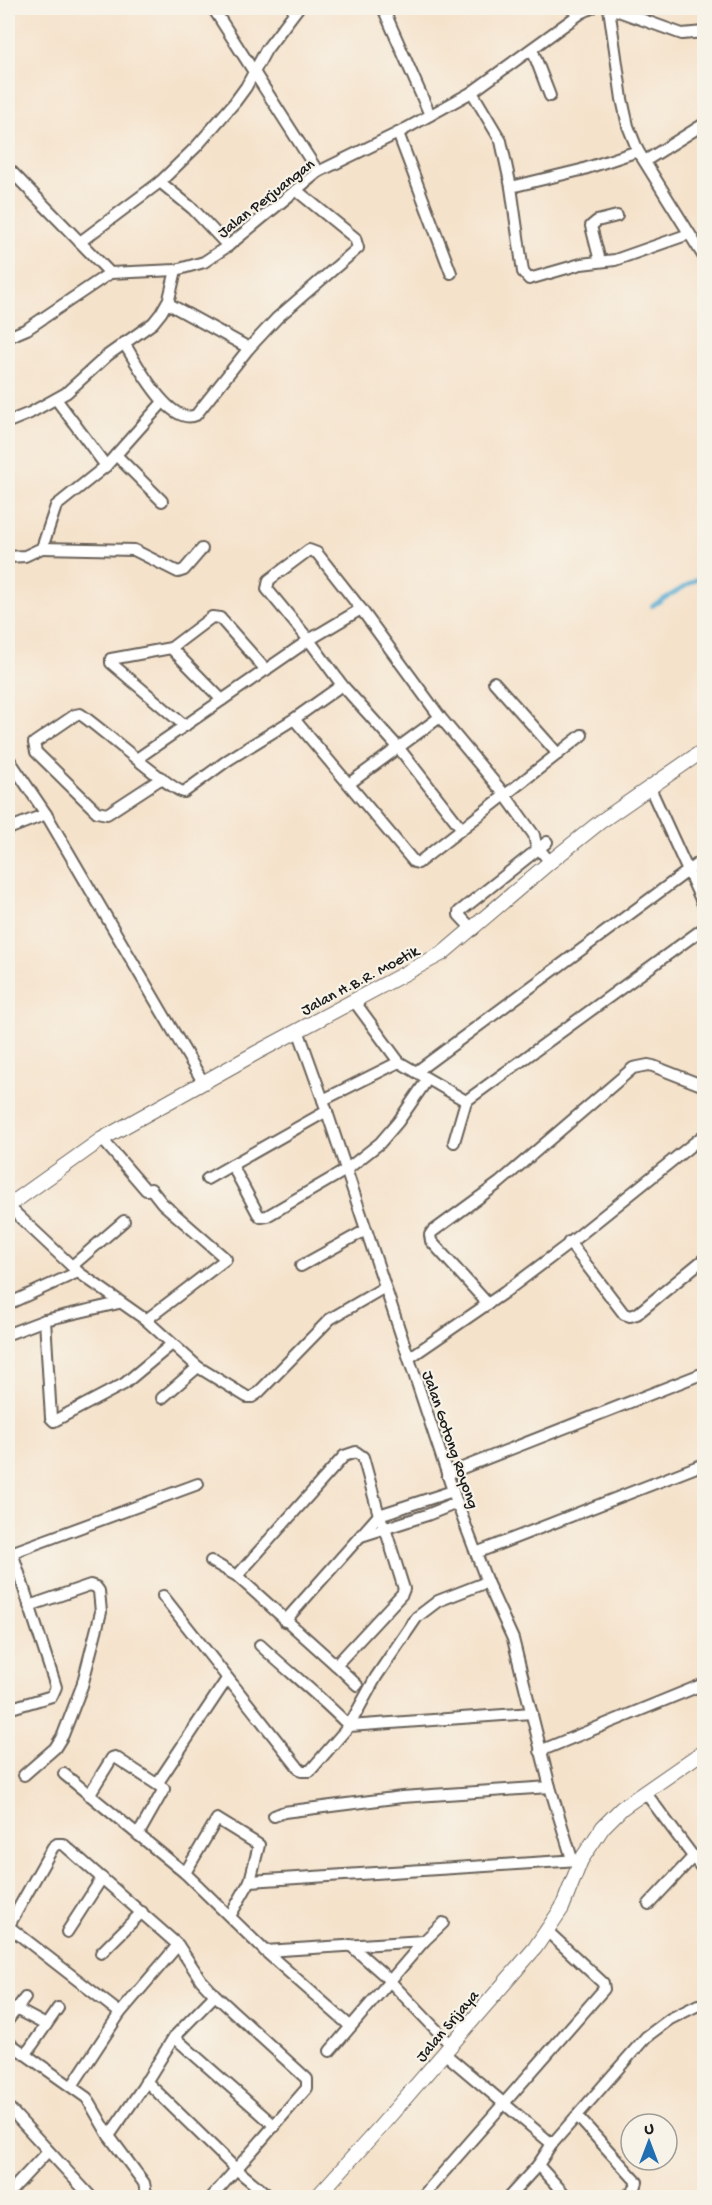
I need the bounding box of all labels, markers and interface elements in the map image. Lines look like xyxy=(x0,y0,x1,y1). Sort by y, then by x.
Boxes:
street label: Jalan Perjuangan xyxy=(215,156,320,244)
street label: Jalan H.B.R. Moetik xyxy=(299,942,424,1021)
street label: Jalan Gotong Royong xyxy=(416,1369,481,1512)
street label: Jalan Srijaya xyxy=(413,1987,485,2067)
north arrow xyxy=(619,2112,679,2172)
text: U xyxy=(644,2121,654,2140)

